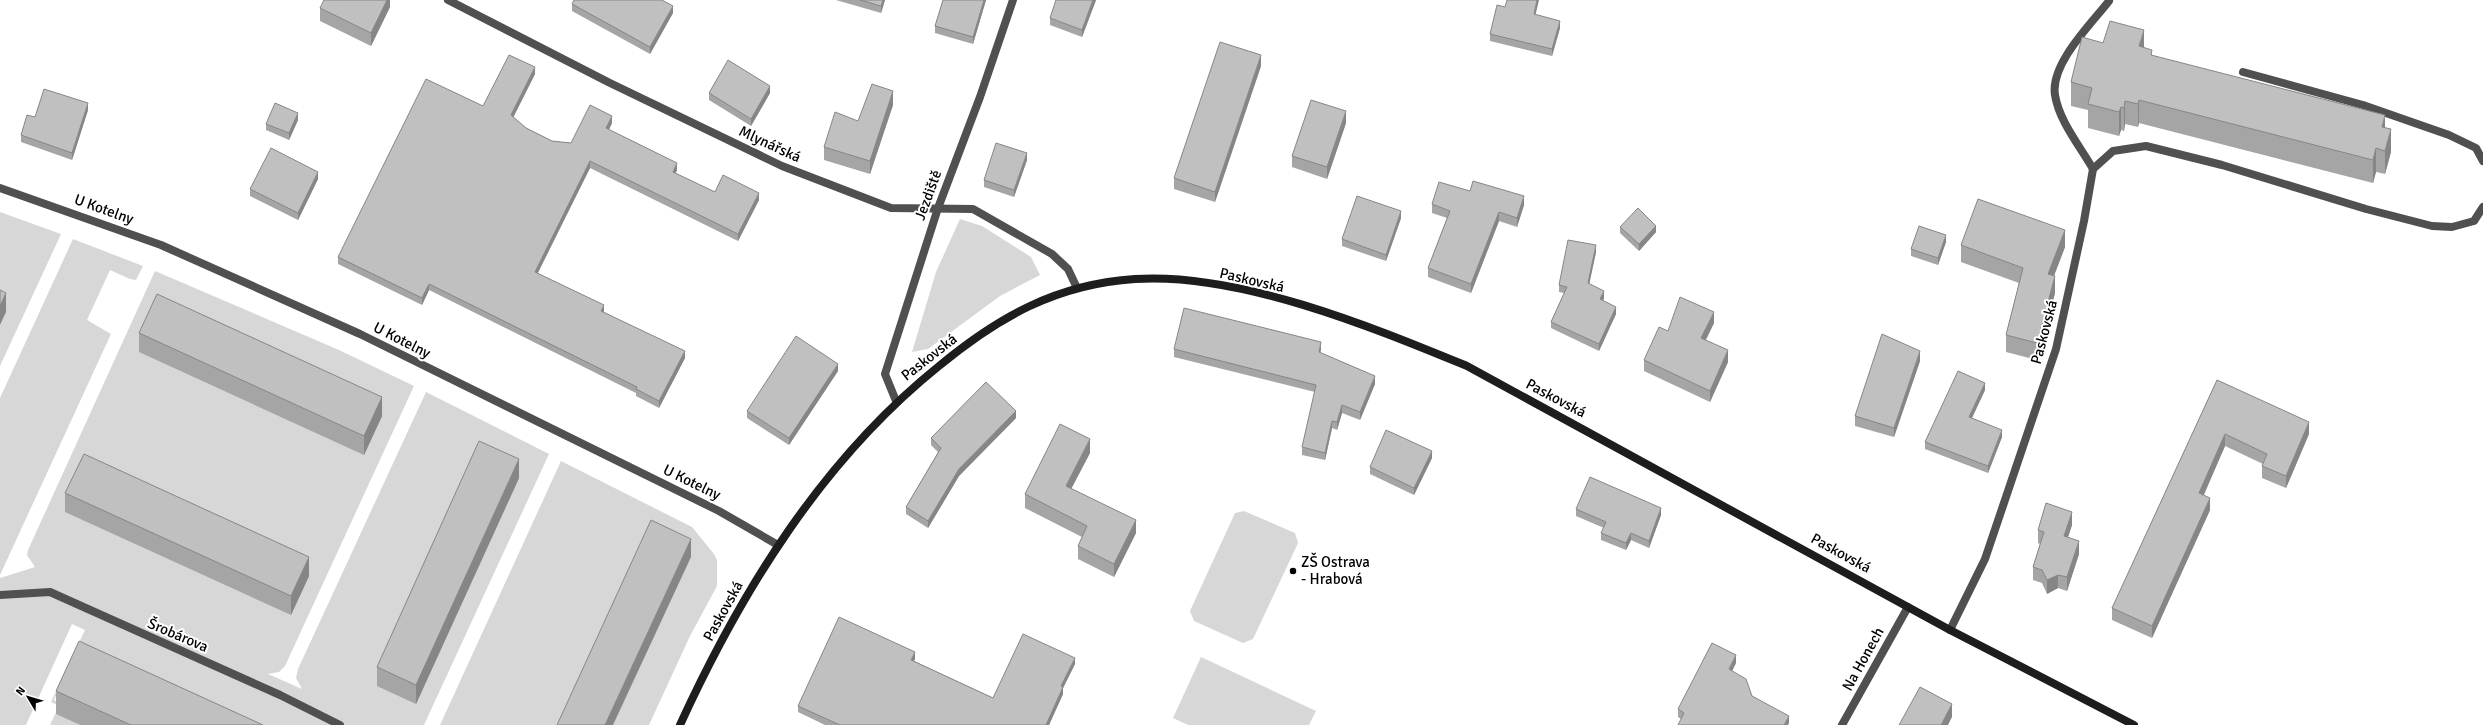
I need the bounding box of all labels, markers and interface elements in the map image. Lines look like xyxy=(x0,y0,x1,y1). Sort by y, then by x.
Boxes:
street label: Mlynářská xyxy=(736,122,804,166)
street label: Jezdiště xyxy=(911,167,945,223)
street label: U Kotelny xyxy=(72,190,136,228)
street label: Paskovská xyxy=(1218,264,1286,296)
street label: Paskovská xyxy=(2027,298,2061,366)
street label: U Kotelny xyxy=(370,318,434,362)
street label: Paskovská xyxy=(898,330,960,384)
street label: Paskovská xyxy=(1523,375,1589,421)
street label: U Kotelny xyxy=(660,460,724,504)
street label: Paskovská xyxy=(1808,529,1874,577)
place label: ZŠ Ostrava - Hrabová xyxy=(1301,552,1370,588)
marker: ZŠ Ostrava - Hrabová xyxy=(1288,566,1298,576)
street label: Paskovská xyxy=(699,578,747,644)
street label: Šrobárova xyxy=(145,613,211,656)
street label: Na Honech xyxy=(1838,624,1888,694)
north arrow xyxy=(8,677,48,717)
text: N xyxy=(13,684,28,698)

